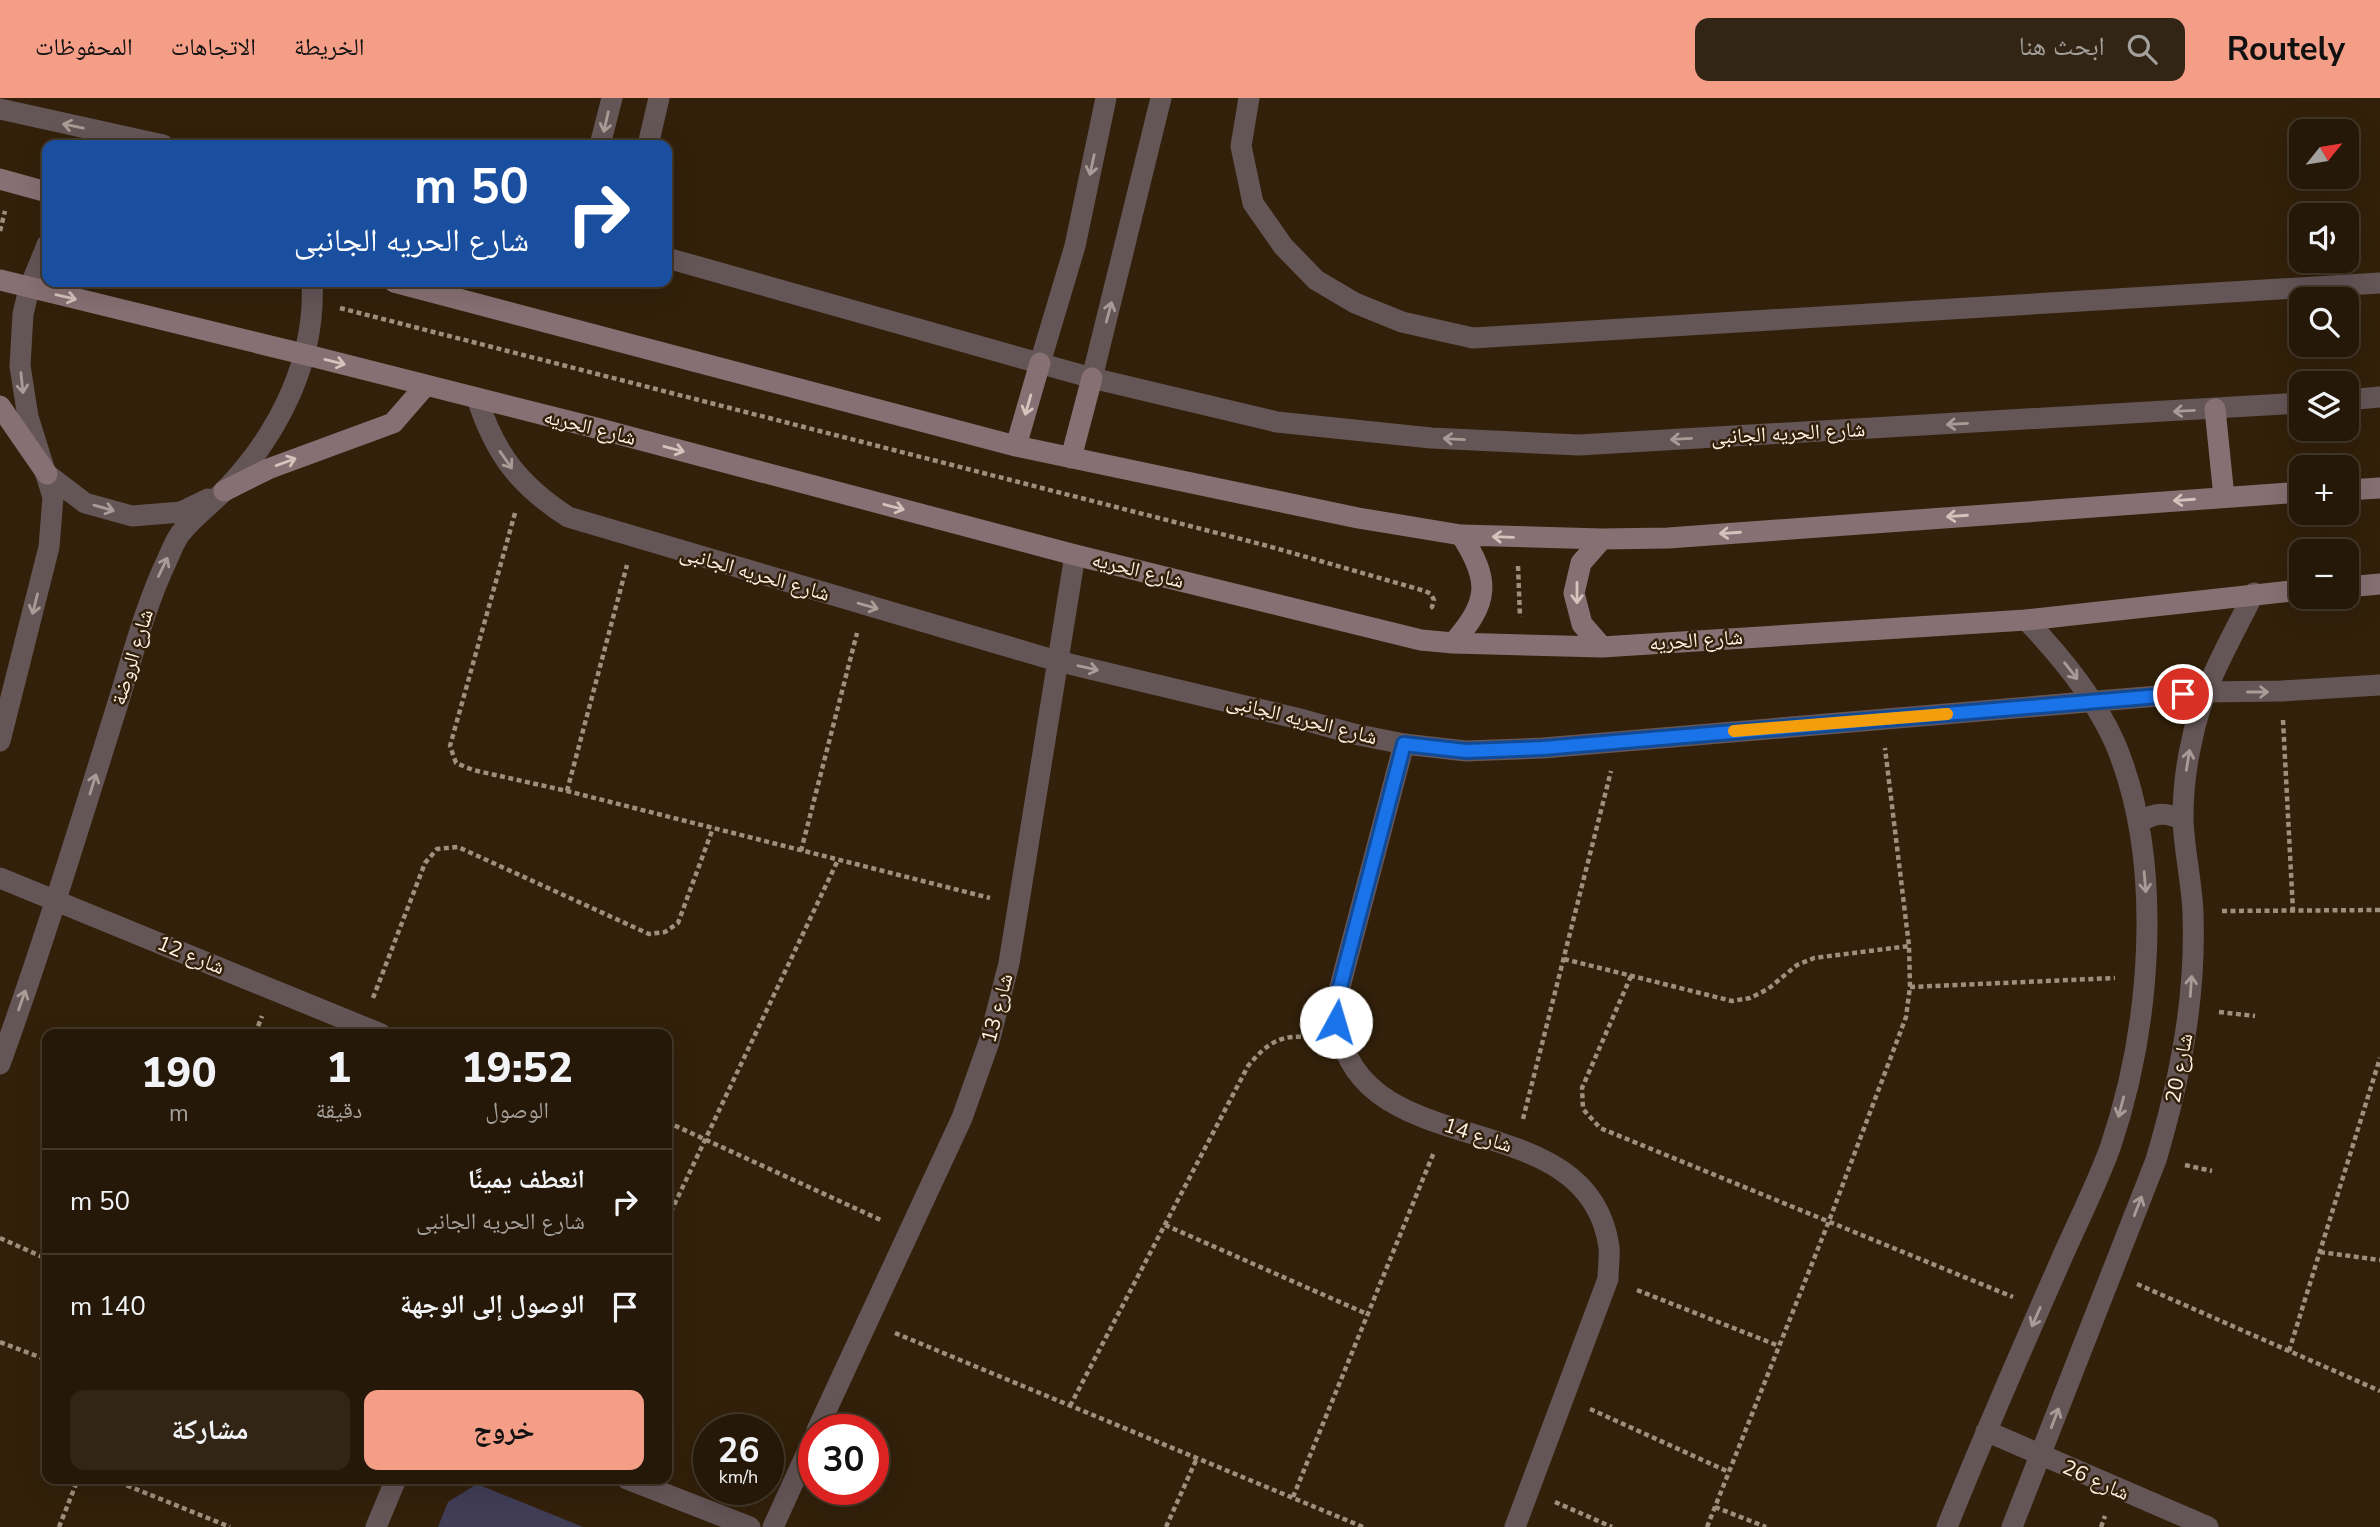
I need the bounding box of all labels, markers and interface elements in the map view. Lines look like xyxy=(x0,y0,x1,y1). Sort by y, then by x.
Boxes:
search box xyxy=(1695,18,2185,81)
text: Routely xyxy=(2227,27,2345,72)
text: ابحث هنا xyxy=(2019,29,2105,64)
icon: search xyxy=(2123,30,2161,68)
text: المحفوظات xyxy=(35,31,133,63)
text: الاتجاهات xyxy=(171,31,256,63)
text: الخريطة xyxy=(294,31,365,63)
one-way arrow xyxy=(599,110,612,133)
one-way arrow xyxy=(62,118,85,132)
north arrow xyxy=(2289,119,2359,189)
map controls xyxy=(2289,119,2359,609)
text: 50 m xyxy=(414,153,529,220)
one-way arrow xyxy=(1085,153,1099,176)
icon: right xyxy=(553,168,644,259)
button: sound xyxy=(2289,203,2359,273)
text: شارع الحريه الجانبى xyxy=(294,219,529,262)
button: search xyxy=(2289,287,2359,357)
one-way arrow xyxy=(54,291,77,305)
one-way arrow xyxy=(1104,301,1117,323)
one-way arrow xyxy=(323,356,346,369)
one-way arrow xyxy=(15,371,28,393)
button: layers xyxy=(2289,371,2359,441)
one-way arrow xyxy=(1021,393,1034,415)
street label: شارع الحريه xyxy=(541,402,639,452)
one-way arrow xyxy=(2174,405,2196,418)
street label: شارع الحريه الجانبى xyxy=(1710,415,1866,451)
one-way arrow xyxy=(1946,417,1969,430)
one-way arrow xyxy=(1443,432,1466,445)
one-way arrow xyxy=(1670,433,1693,446)
one-way arrow xyxy=(662,443,685,456)
one-way arrow xyxy=(499,450,513,469)
one-way arrow xyxy=(275,455,297,467)
button: + xyxy=(2289,455,2359,525)
one-way arrow xyxy=(2173,494,2196,507)
one-way arrow xyxy=(882,501,905,514)
one-way arrow xyxy=(93,503,115,516)
one-way arrow xyxy=(1946,510,1969,523)
one-way arrow xyxy=(1720,527,1742,540)
one-way arrow xyxy=(1492,530,1515,543)
street label: شارع الحريه الجانبى xyxy=(677,538,833,608)
button: − xyxy=(2289,539,2359,609)
street label: شارع الحريه xyxy=(1089,545,1187,595)
one-way arrow xyxy=(157,557,171,578)
one-way arrow xyxy=(1570,581,1584,604)
one-way arrow xyxy=(28,592,41,614)
one-way arrow xyxy=(857,601,879,614)
street label: شارع الروضة xyxy=(104,606,160,708)
street label: شارع الحريه xyxy=(1648,623,1744,657)
one-way arrow xyxy=(2063,661,2078,679)
one-way arrow xyxy=(1076,662,1098,675)
pin xyxy=(2153,664,2213,724)
icon: arrive xyxy=(2164,675,2202,713)
one-way arrow xyxy=(2247,685,2270,699)
street label: شارع الحريه الجانبى xyxy=(1224,687,1380,751)
one-way arrow xyxy=(2182,749,2195,771)
one-way arrow xyxy=(87,773,100,795)
one-way arrow xyxy=(2139,870,2152,892)
street label: شارع 12 xyxy=(153,929,229,981)
street label: شارع 13 xyxy=(974,970,1020,1046)
one-way arrow xyxy=(2185,975,2198,998)
position arrow xyxy=(1299,985,1373,1059)
one-way arrow xyxy=(17,989,29,1011)
street label: شارع 20 xyxy=(2159,1031,2199,1105)
text: 1 xyxy=(326,1040,352,1097)
text: 19:52 xyxy=(461,1040,573,1097)
text: 190 xyxy=(141,1045,217,1102)
text: دقيقة xyxy=(316,1095,362,1126)
text: الوصول xyxy=(485,1095,549,1126)
one-way arrow xyxy=(2114,1095,2127,1117)
text: m xyxy=(169,1098,189,1129)
street label: شارع 14 xyxy=(1440,1111,1516,1159)
text: انعطف يمينًا xyxy=(468,1162,585,1197)
icon: right xyxy=(606,1183,644,1221)
text: 50 m xyxy=(70,1184,130,1219)
one-way arrow xyxy=(2133,1196,2146,1218)
text: شارع الحريه الجانبى xyxy=(416,1206,585,1237)
text: الوصول إلى الوجهة xyxy=(400,1287,585,1322)
icon: arrive xyxy=(606,1288,644,1326)
text: 140 m xyxy=(70,1289,146,1324)
one-way arrow xyxy=(2029,1306,2042,1327)
button: مشاركة xyxy=(70,1390,350,1470)
button: خروج xyxy=(364,1390,644,1470)
one-way arrow xyxy=(2050,1408,2062,1429)
speed limit sign: 30 xyxy=(798,1414,889,1505)
text: 26 xyxy=(717,1427,760,1474)
street label: شارع 26 xyxy=(2058,1453,2134,1507)
text: km/h xyxy=(719,1465,758,1489)

